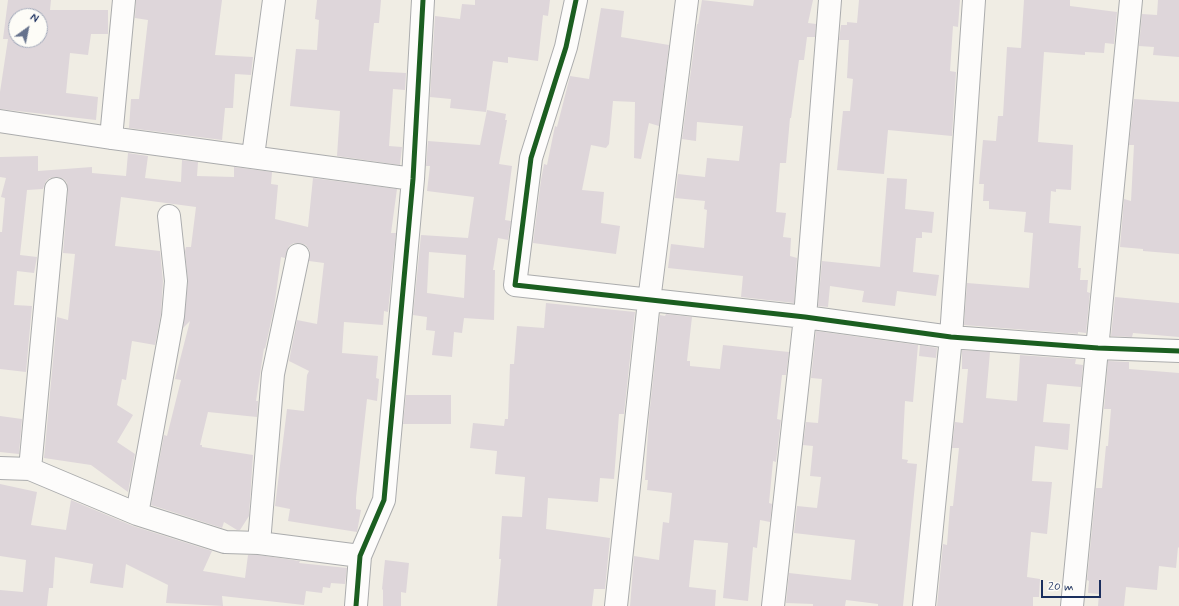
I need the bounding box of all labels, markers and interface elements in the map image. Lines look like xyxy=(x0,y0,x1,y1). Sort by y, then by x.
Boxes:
north arrow xyxy=(8,8,48,48)
text: N xyxy=(27,11,41,27)
scale bar xyxy=(1043,572,1103,598)
text: 20 m xyxy=(1048,579,1074,595)

